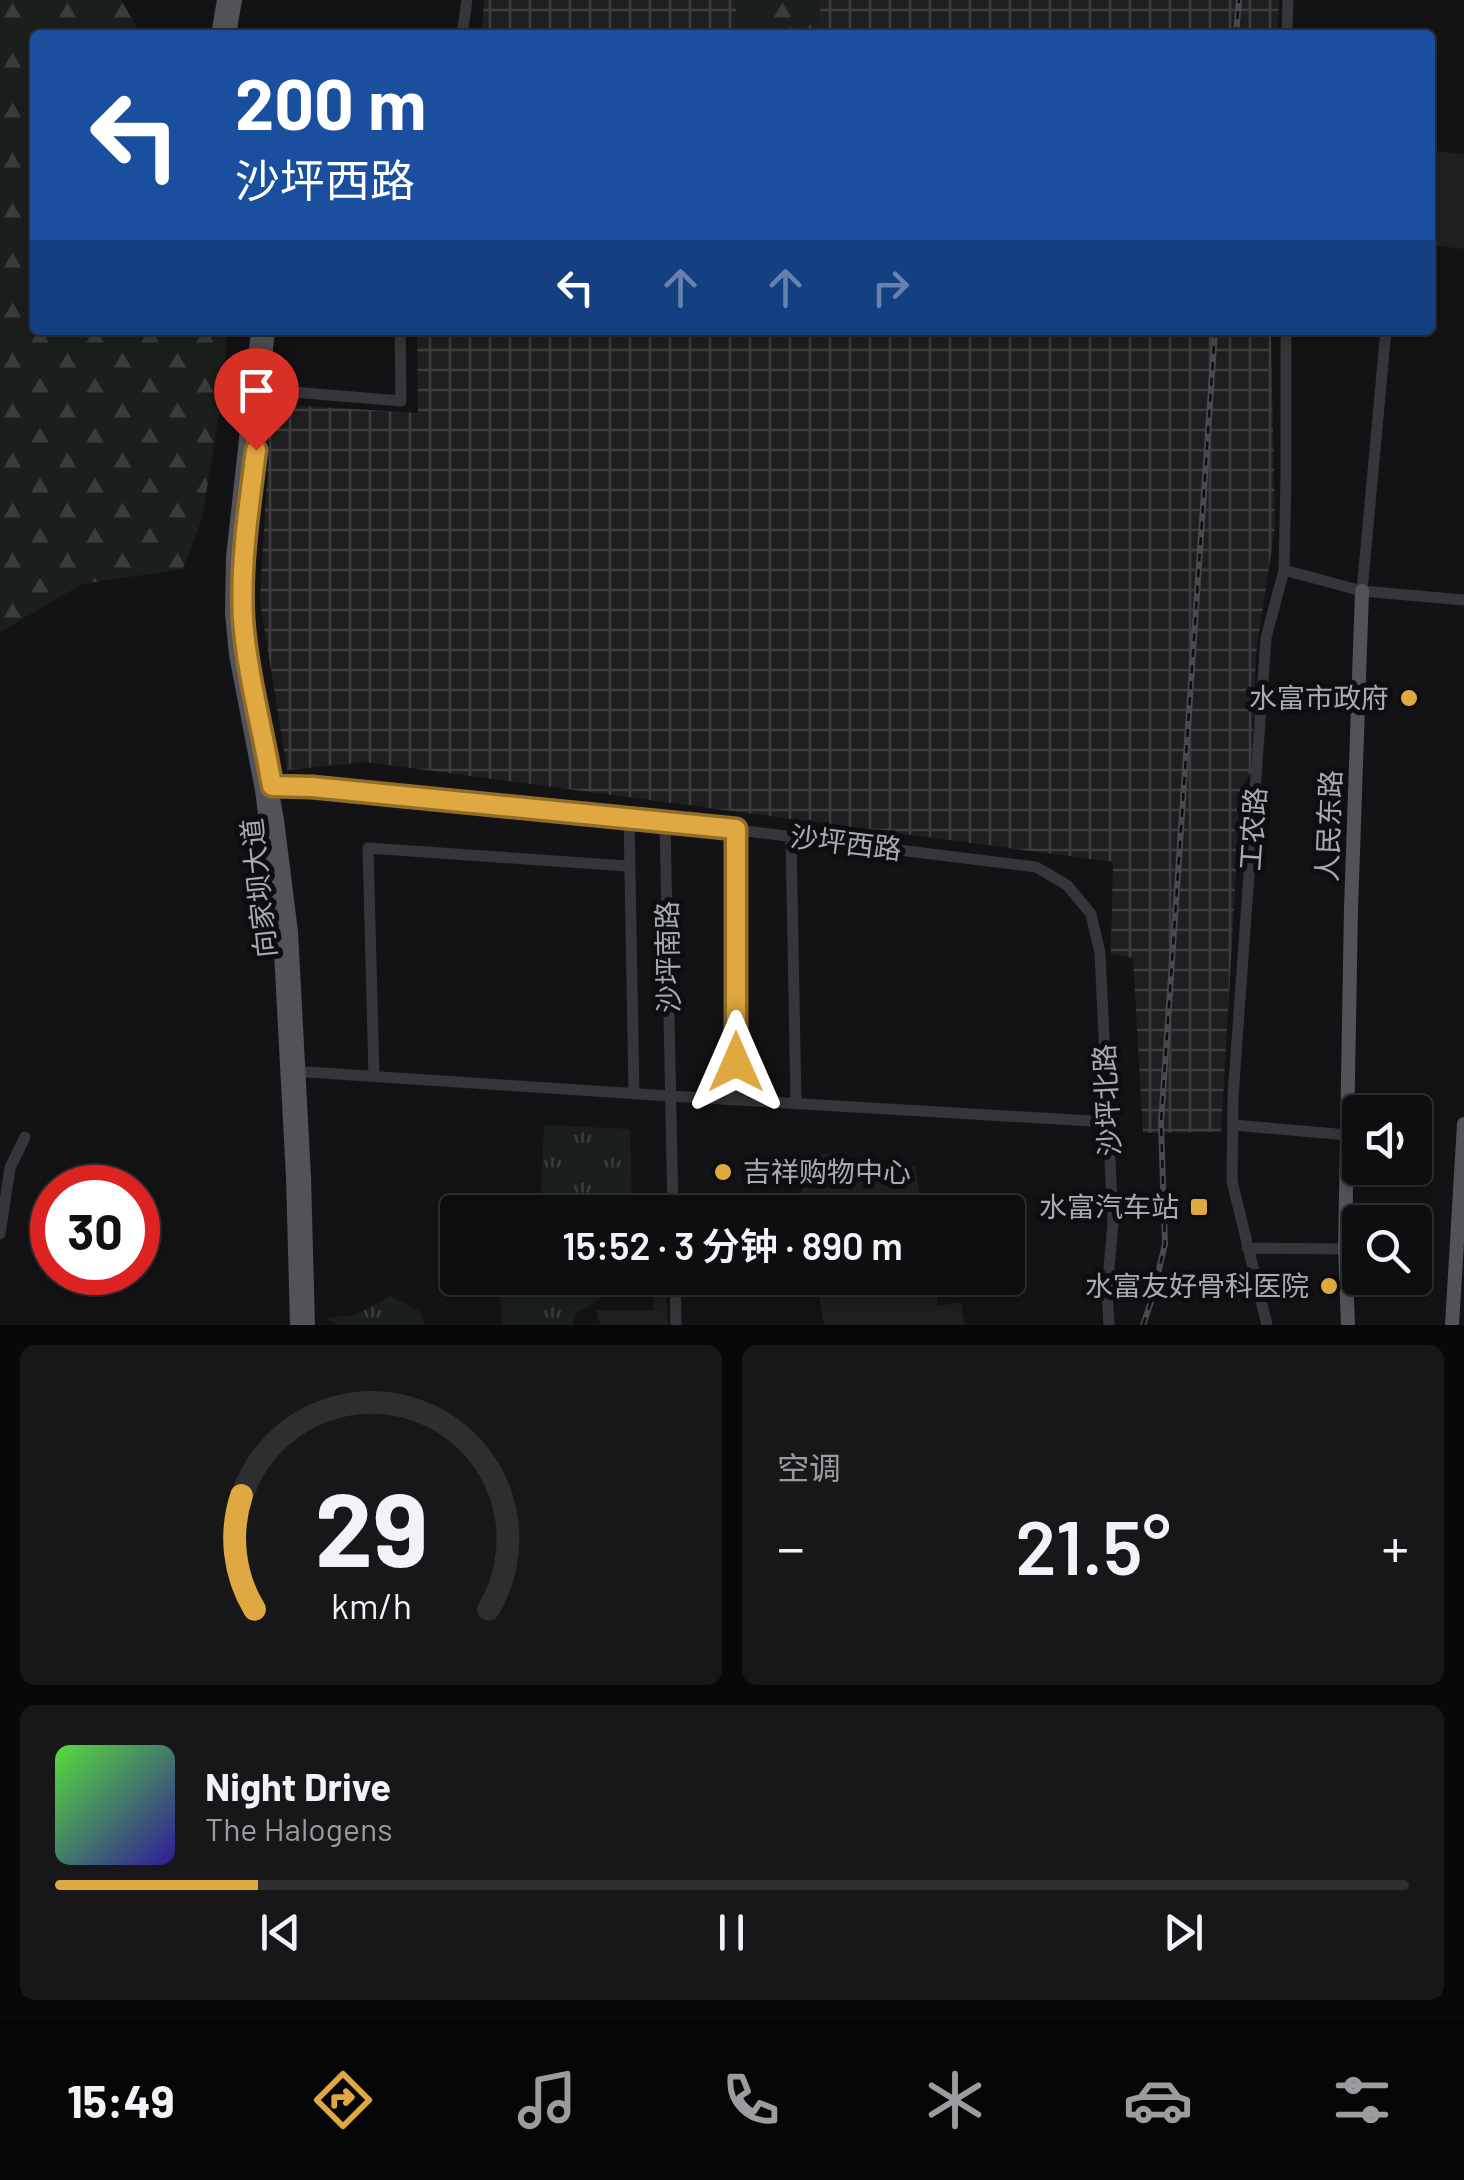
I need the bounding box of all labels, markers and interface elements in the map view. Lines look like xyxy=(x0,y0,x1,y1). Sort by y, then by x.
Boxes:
text: 200 m xyxy=(235,60,426,144)
icon: left xyxy=(70,70,200,200)
text: 沙坪西路 xyxy=(235,152,415,206)
icon: left xyxy=(548,260,603,315)
icon: ahead xyxy=(653,260,708,315)
icon: ahead xyxy=(758,260,813,315)
icon: right xyxy=(863,260,918,315)
pin xyxy=(214,348,299,451)
icon: arrive xyxy=(229,363,284,418)
place label: 水富市政府 xyxy=(1249,680,1389,714)
marker: 水富市政府 xyxy=(1398,687,1420,709)
street label: 人民东路 xyxy=(1309,769,1347,883)
street label: 工农路 xyxy=(1232,786,1272,872)
street label: 向家坝大道 xyxy=(234,817,282,960)
street label: 沙坪西路 xyxy=(788,818,904,866)
street label: 沙坪南路 xyxy=(649,901,685,1013)
position arrow xyxy=(684,1010,788,1114)
street label: 沙坪北路 xyxy=(1086,1043,1126,1157)
map controls xyxy=(1342,1095,1432,1295)
button: sound xyxy=(1342,1095,1432,1185)
place label: 吉祥购物中心 xyxy=(743,1154,911,1188)
marker: 吉祥购物中心 xyxy=(712,1161,734,1183)
speed limit sign: 30 xyxy=(30,1165,160,1295)
place label: 水富汽车站 xyxy=(1039,1189,1179,1223)
marker: 水富汽车站 xyxy=(1188,1196,1210,1218)
button: search xyxy=(1342,1205,1432,1295)
text: 15:52 · 3 分钟 · 890 m xyxy=(562,1222,903,1268)
place label: 水富友好骨科医院 xyxy=(1085,1268,1309,1302)
marker: 水富友好骨科医院 xyxy=(1318,1275,1340,1297)
text: 空调 xyxy=(777,1448,841,1486)
text: 29 xyxy=(314,1463,428,1588)
text: 21.5° xyxy=(1015,1500,1171,1590)
text: − xyxy=(777,1513,805,1579)
text: + xyxy=(1381,1513,1409,1579)
text: km/h xyxy=(331,1583,411,1626)
text: Night Drive xyxy=(205,1763,391,1809)
text: The Halogens xyxy=(205,1809,393,1847)
icon: previous xyxy=(253,1905,308,1960)
icon: pause xyxy=(704,1905,759,1960)
icon: next xyxy=(1156,1905,1211,1960)
icon: directions xyxy=(308,2065,378,2135)
icon: music xyxy=(512,2065,582,2135)
icon: phone xyxy=(716,2065,786,2135)
icon: climate xyxy=(920,2065,990,2135)
icon: car xyxy=(1123,2065,1193,2135)
icon: filters xyxy=(1327,2065,1397,2135)
text: 15:49 xyxy=(67,2073,175,2127)

